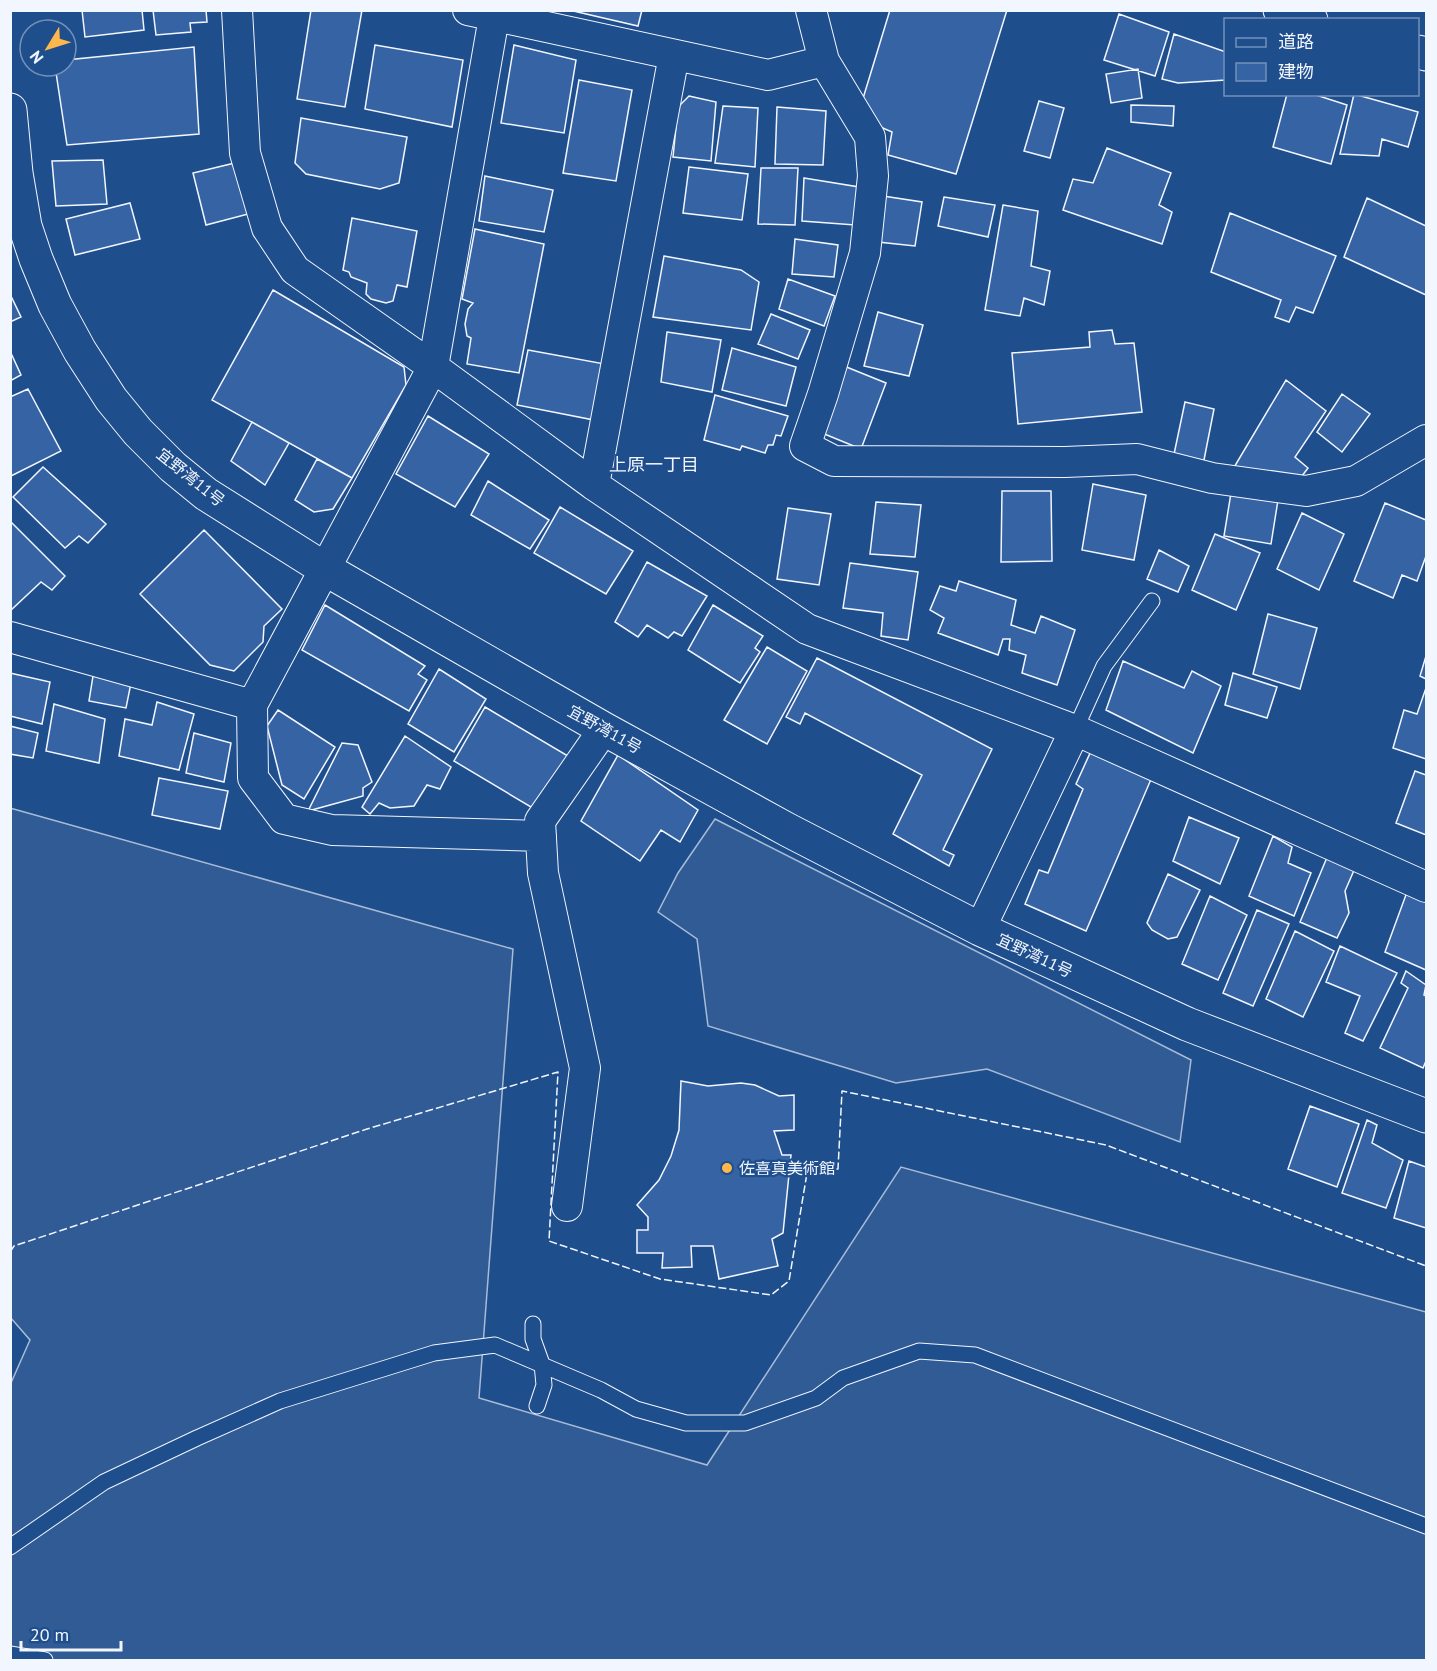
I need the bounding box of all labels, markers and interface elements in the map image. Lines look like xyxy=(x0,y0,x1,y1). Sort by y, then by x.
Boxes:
north arrow xyxy=(18,18,78,78)
legend xyxy=(1224,18,1419,96)
text: 道路 xyxy=(1278,30,1314,53)
text: N xyxy=(25,47,47,68)
text: 建物 xyxy=(1278,60,1314,83)
street label: 宜野湾11号 xyxy=(153,444,229,510)
district label: 上原一丁目 xyxy=(609,453,699,476)
street label: 宜野湾11号 xyxy=(565,701,645,757)
street label: 宜野湾11号 xyxy=(994,929,1076,981)
place label: 佐喜真美術館 xyxy=(739,1158,835,1178)
marker: 佐喜真美術館 xyxy=(720,1161,734,1175)
scale bar xyxy=(21,1614,122,1652)
text: 20 m xyxy=(30,1623,69,1646)

